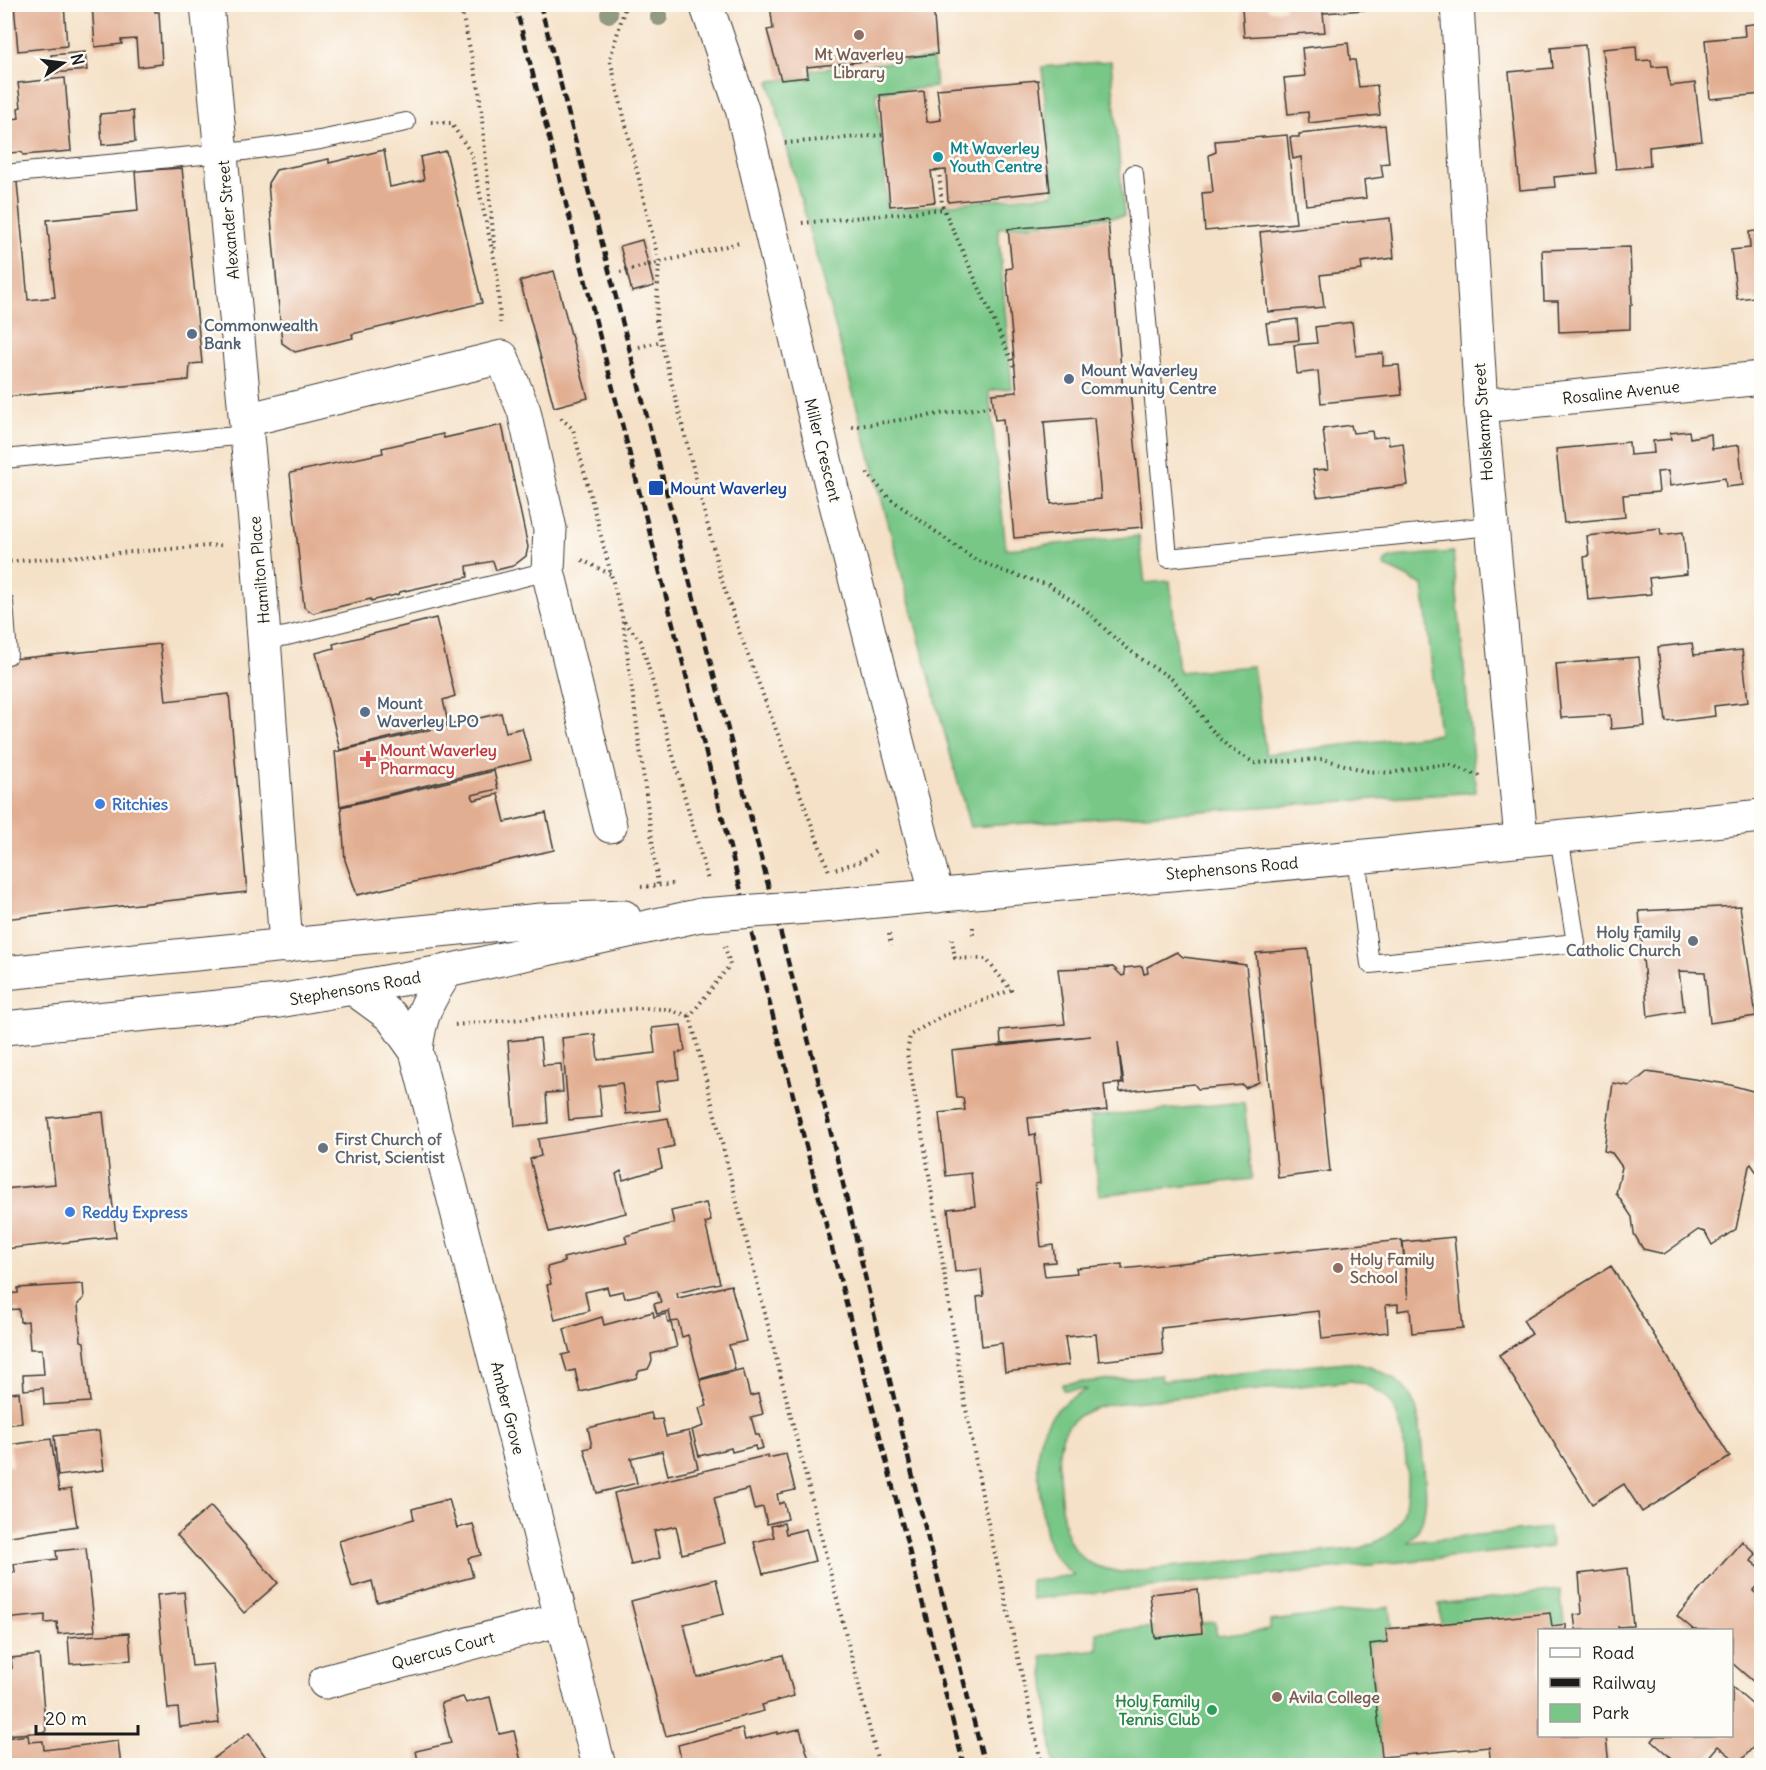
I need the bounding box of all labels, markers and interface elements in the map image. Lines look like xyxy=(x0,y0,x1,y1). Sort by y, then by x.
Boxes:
marker: Mt Waverley Library xyxy=(852,28,866,42)
north arrow xyxy=(33,33,93,93)
place label: Mt Waverley Library xyxy=(814,44,904,83)
text: N xyxy=(67,52,89,67)
place label: Mt Waverley Youth Centre xyxy=(949,138,1043,176)
marker: Mt Waverley Youth Centre xyxy=(931,150,945,164)
street label: Alexander Street xyxy=(213,159,243,280)
place label: Commonwealth Bank xyxy=(204,315,318,353)
marker: Commonwealth Bank xyxy=(185,327,199,341)
place label: Mount Waverley Community Centre xyxy=(1081,360,1217,399)
street label: Holskamp Street xyxy=(1469,362,1497,482)
marker: Mount Waverley Community Centre xyxy=(1062,372,1076,386)
street label: Rosaline Avenue xyxy=(1561,376,1681,408)
street label: Miller Crescent xyxy=(800,396,846,504)
place label: Mount Waverley xyxy=(670,478,787,499)
marker: Mount Waverley xyxy=(647,479,665,497)
street label: Hamilton Place xyxy=(244,515,274,625)
place label: Mount Waverley LPO xyxy=(377,693,479,732)
marker: Mount Waverley LPO xyxy=(358,705,372,719)
place label: Mount Waverley Pharmacy xyxy=(380,740,497,779)
marker: Mount Waverley Pharmacy xyxy=(361,752,375,766)
place label: Ritchies xyxy=(112,794,168,814)
marker: Ritchies xyxy=(93,797,107,811)
street label: Stephensons Road xyxy=(1165,852,1299,884)
place label: Holy Family Catholic Church xyxy=(1566,922,1681,960)
marker: Holy Family Catholic Church xyxy=(1686,934,1700,948)
street label: Stephensons Road xyxy=(288,967,422,1009)
place label: First Church of Christ, Scientist xyxy=(335,1129,445,1167)
marker: First Church of Christ, Scientist xyxy=(316,1141,330,1155)
place label: Reddy Express xyxy=(82,1202,188,1223)
marker: Reddy Express xyxy=(63,1205,77,1219)
place label: Holy Family School xyxy=(1350,1249,1435,1287)
marker: Holy Family School xyxy=(1331,1261,1345,1275)
street label: Amber Grove xyxy=(487,1359,529,1457)
street label: Quercus Court xyxy=(389,1627,497,1673)
legend xyxy=(1538,1629,1733,1737)
text: Road xyxy=(1592,1641,1635,1664)
text: Railway xyxy=(1592,1671,1656,1694)
place label: Avila College xyxy=(1289,1687,1380,1708)
marker: Avila College xyxy=(1270,1690,1284,1704)
place label: Holy Family Tennis Club xyxy=(1115,1691,1200,1729)
scale bar xyxy=(36,1698,138,1736)
text: Park xyxy=(1592,1701,1629,1724)
marker: Holy Family Tennis Club xyxy=(1205,1703,1219,1717)
text: 20 m xyxy=(45,1707,87,1730)

